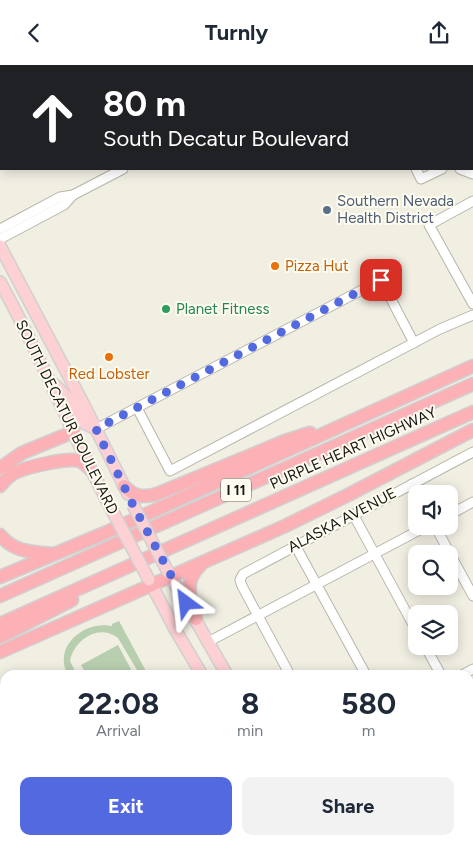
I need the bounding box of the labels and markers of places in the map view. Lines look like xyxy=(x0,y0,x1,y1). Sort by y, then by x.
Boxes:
place label: Southern Nevada Health District xyxy=(337,192,454,227)
marker: Southern Nevada Health District xyxy=(321,204,333,216)
place label: Pizza Hut xyxy=(285,257,349,275)
pin xyxy=(360,259,402,301)
marker: Pizza Hut xyxy=(269,260,281,272)
place label: Planet Fitness xyxy=(176,300,269,318)
marker: Planet Fitness xyxy=(160,303,172,315)
marker: Red Lobster xyxy=(103,351,115,363)
place label: Red Lobster xyxy=(68,365,150,383)

